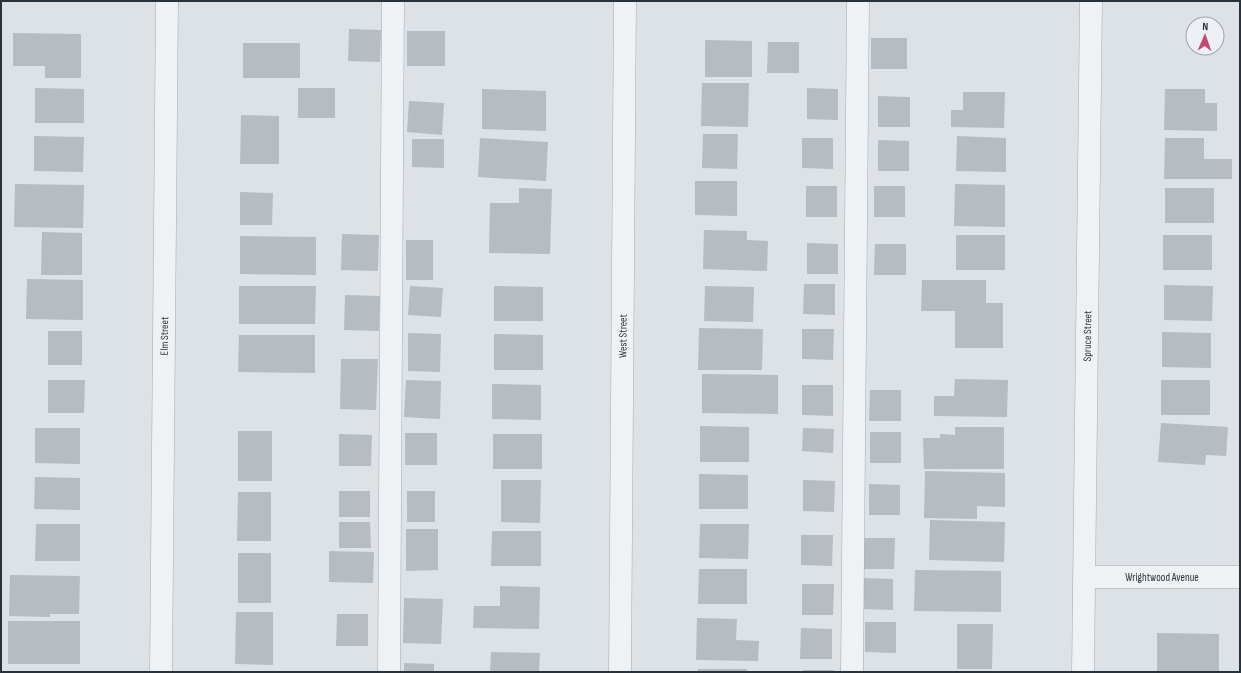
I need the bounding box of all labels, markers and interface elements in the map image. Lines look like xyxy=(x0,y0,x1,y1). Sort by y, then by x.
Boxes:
north arrow xyxy=(1185,16,1225,56)
text: N xyxy=(1202,20,1209,33)
street label: Spruce Street xyxy=(1080,310,1094,362)
street label: West Street xyxy=(616,313,629,358)
street label: Elm Street xyxy=(157,316,171,355)
street label: Wrightwood Avenue xyxy=(1125,571,1199,584)

